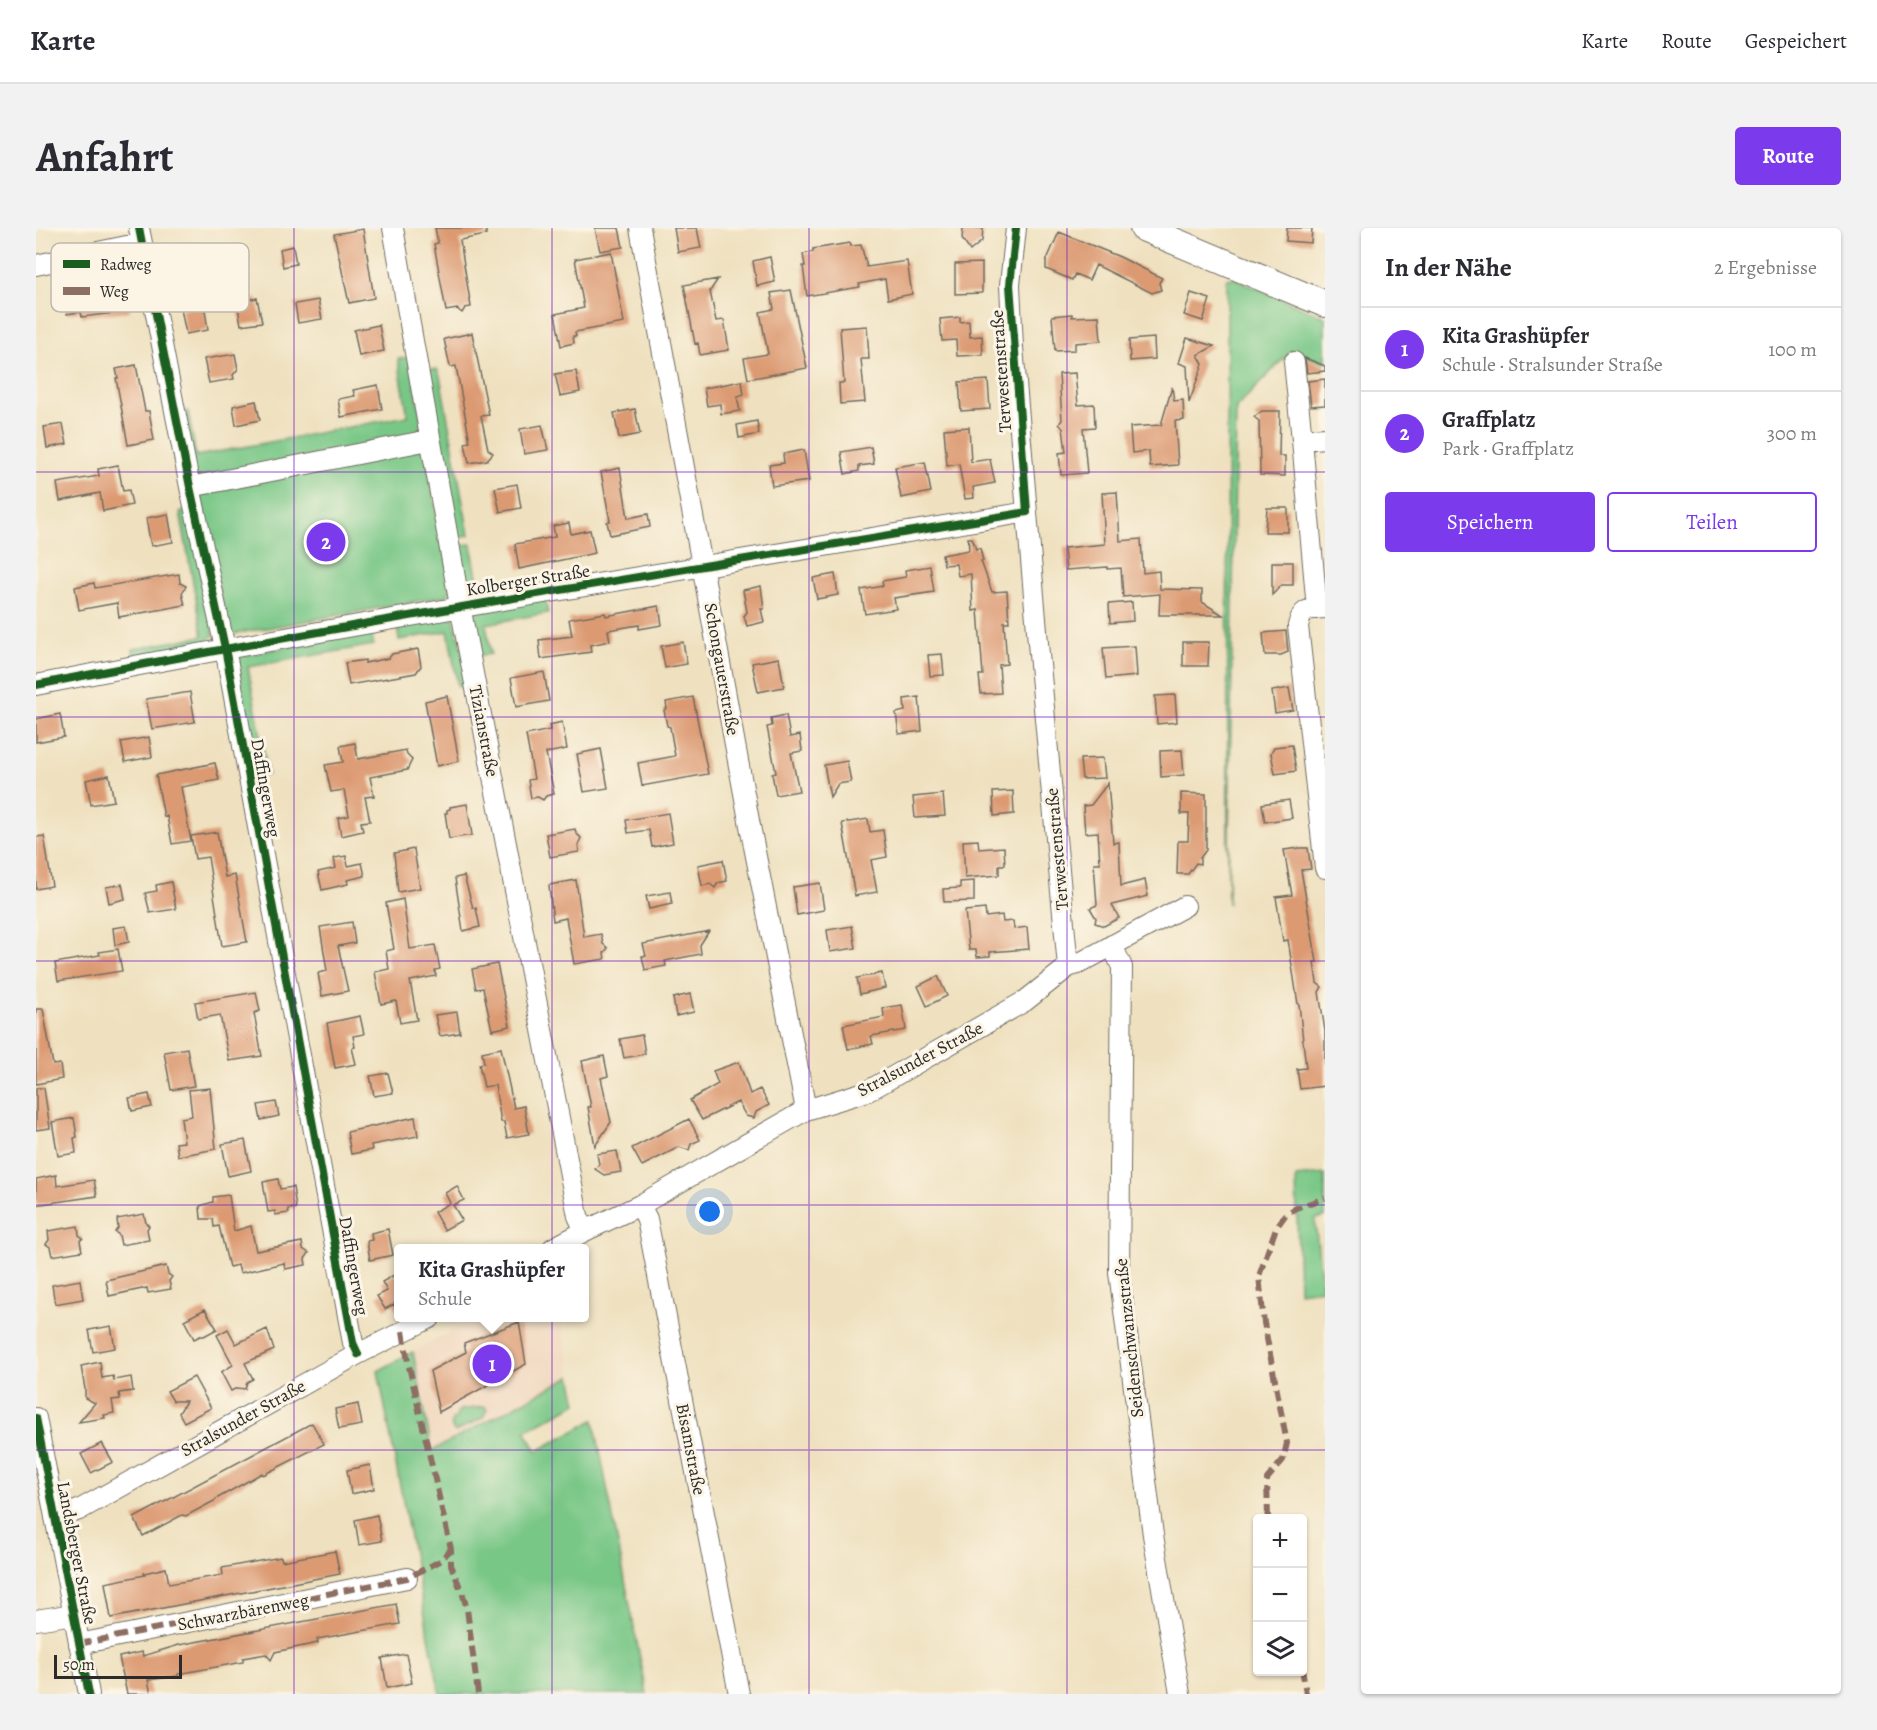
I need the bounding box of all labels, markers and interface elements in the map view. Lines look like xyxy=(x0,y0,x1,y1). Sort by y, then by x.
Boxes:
text: Karte xyxy=(30,22,95,60)
text: Karte xyxy=(1581,27,1628,55)
text: Route xyxy=(1661,27,1712,55)
text: Gespeichert xyxy=(1745,27,1847,55)
button: Route xyxy=(1735,127,1841,185)
text: Anfahrt xyxy=(36,128,173,185)
legend xyxy=(51,243,249,312)
text: In der Nähe xyxy=(1385,250,1512,285)
text: Radweg xyxy=(100,254,152,276)
text: 2 Ergebnisse xyxy=(1714,254,1817,281)
text: Weg xyxy=(99,281,129,303)
street label: Terwestenstraße xyxy=(985,309,1017,433)
text: Kita Grashüpfer xyxy=(1442,321,1589,351)
text: 1 xyxy=(1401,336,1408,363)
text: 100 m xyxy=(1768,336,1817,363)
text: Schule · Stralsunder Straße xyxy=(1442,351,1663,378)
text: Graffplatz xyxy=(1442,405,1536,435)
text: 2 xyxy=(1400,420,1409,447)
text: 300 m xyxy=(1767,420,1817,447)
text: Park · Graffplatz xyxy=(1442,435,1574,462)
button: Speichern xyxy=(1385,492,1595,552)
button: Teilen xyxy=(1607,492,1817,552)
pin: 2 xyxy=(306,520,346,564)
street label: Kolberger Straße xyxy=(464,558,592,602)
street label: Schongauerstraße xyxy=(699,601,745,737)
street label: Tizianstraße xyxy=(463,683,505,779)
street label: Daffingerweg xyxy=(245,736,287,840)
street label: Terwestenstraße xyxy=(1040,787,1074,911)
street label: Stralsunder Straße xyxy=(853,1016,987,1102)
your location xyxy=(695,1197,724,1226)
street label: Daffingerweg xyxy=(333,1214,375,1318)
popup xyxy=(394,1244,589,1322)
text: Kita Grashüpfer xyxy=(418,1255,565,1285)
street label: Seidenschwanzstraße xyxy=(1109,1257,1149,1419)
text: Schule xyxy=(418,1285,472,1312)
pin: 1 xyxy=(472,1342,512,1386)
street label: Stralsunder Straße xyxy=(176,1374,310,1462)
street label: Bisamstraße xyxy=(670,1401,712,1497)
street label: Landsberger Straße xyxy=(51,1479,103,1627)
map controls xyxy=(1253,1514,1307,1676)
button: + xyxy=(1253,1514,1307,1568)
button: − xyxy=(1253,1568,1307,1622)
street label: Schwarzbärenweg xyxy=(175,1588,311,1636)
button: layers xyxy=(1253,1622,1307,1676)
scale bar xyxy=(54,1652,182,1680)
text: 50 m xyxy=(63,1654,95,1676)

